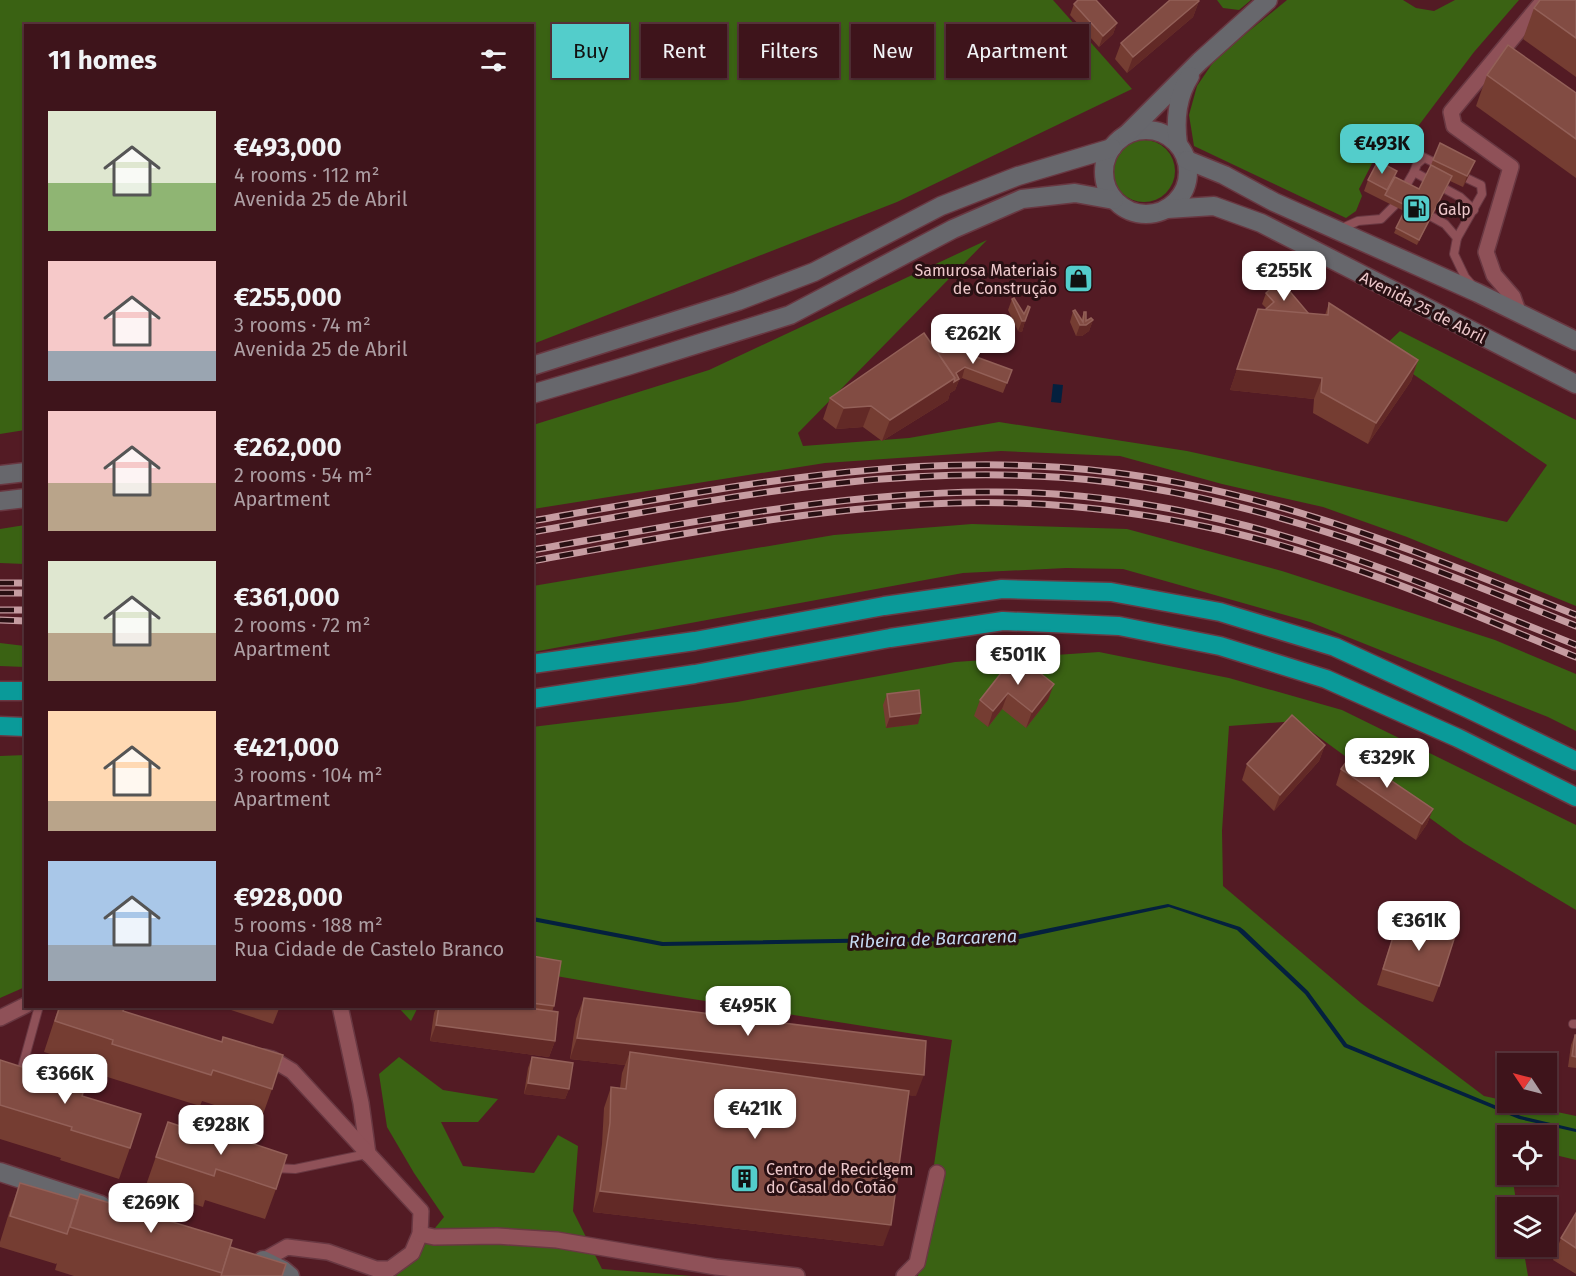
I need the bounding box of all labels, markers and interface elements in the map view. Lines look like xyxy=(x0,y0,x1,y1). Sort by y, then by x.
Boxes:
chip: Buy xyxy=(552,24,629,78)
chip: Rent xyxy=(641,24,727,78)
chip: Filters xyxy=(739,24,839,78)
chip: New xyxy=(851,24,934,78)
chip: Apartment xyxy=(946,24,1089,78)
icon: filters xyxy=(477,44,510,77)
text: 11 homes xyxy=(48,45,157,76)
pin: €493K xyxy=(1340,124,1424,175)
text: €493K xyxy=(1354,131,1410,155)
text: €493,000 xyxy=(234,132,342,163)
icon: home xyxy=(96,135,168,207)
text: 4 rooms · 112 m² xyxy=(234,163,380,187)
text: Avenida 25 de Abril xyxy=(234,187,408,211)
fuel station icon: Galp xyxy=(1401,193,1433,225)
place label: Galp xyxy=(1438,200,1471,219)
pin: €255K xyxy=(1242,251,1326,302)
text: €255K xyxy=(1256,258,1312,282)
place label: Samurosa Materiais de Construção xyxy=(914,261,1057,299)
shop icon: Samurosa Materiais de Construção xyxy=(1062,263,1094,295)
street label: Avenida 25 de Abril xyxy=(1357,267,1489,348)
text: €255,000 xyxy=(234,282,342,313)
icon: home xyxy=(96,285,168,357)
text: 3 rooms · 74 m² xyxy=(234,313,371,337)
pin: €262K xyxy=(931,314,1015,365)
text: €262K xyxy=(945,321,1001,345)
text: Avenida 25 de Abril xyxy=(234,337,408,361)
text: €262,000 xyxy=(234,432,342,463)
icon: home xyxy=(96,435,168,507)
text: 2 rooms · 54 m² xyxy=(234,463,373,487)
text: Apartment xyxy=(234,487,330,511)
text: €361,000 xyxy=(234,582,340,613)
icon: home xyxy=(96,585,168,657)
text: 2 rooms · 72 m² xyxy=(234,613,370,637)
pin: €501K xyxy=(976,635,1060,686)
text: Apartment xyxy=(234,637,330,661)
text: €501K xyxy=(990,642,1046,666)
text: €421,000 xyxy=(234,732,339,763)
icon: home xyxy=(96,735,168,807)
pin: €329K xyxy=(1345,738,1429,789)
text: €329K xyxy=(1359,745,1415,769)
text: 3 rooms · 104 m² xyxy=(234,763,382,787)
text: Apartment xyxy=(234,787,330,811)
text: €928,000 xyxy=(234,882,343,913)
icon: home xyxy=(96,885,168,957)
pin: €361K xyxy=(1377,901,1461,952)
text: €361K xyxy=(1392,908,1446,932)
text: 5 rooms · 188 m² xyxy=(234,913,383,937)
water label: Ribeira de Barcarena xyxy=(848,925,1018,953)
text: Rua Cidade de Castelo Branco xyxy=(234,937,504,961)
pin: €495K xyxy=(706,986,790,1037)
text: €495K xyxy=(720,993,776,1017)
north arrow xyxy=(1497,1053,1557,1113)
map controls xyxy=(1497,1053,1557,1257)
pin: €366K xyxy=(23,1054,107,1105)
text: €366K xyxy=(36,1061,94,1085)
pin: €421K xyxy=(713,1089,797,1140)
text: €421K xyxy=(728,1096,782,1120)
pin: €928K xyxy=(179,1105,263,1156)
text: €928K xyxy=(193,1112,249,1136)
button: locate xyxy=(1497,1125,1557,1185)
place label: Centro de Reciclgem do Casal do Cotão xyxy=(766,1160,913,1197)
building icon: Centro de Reciclgem do Casal do Cotão xyxy=(729,1162,761,1194)
pin: €269K xyxy=(109,1183,193,1234)
text: €269K xyxy=(123,1190,179,1214)
button: layers xyxy=(1497,1197,1557,1257)

